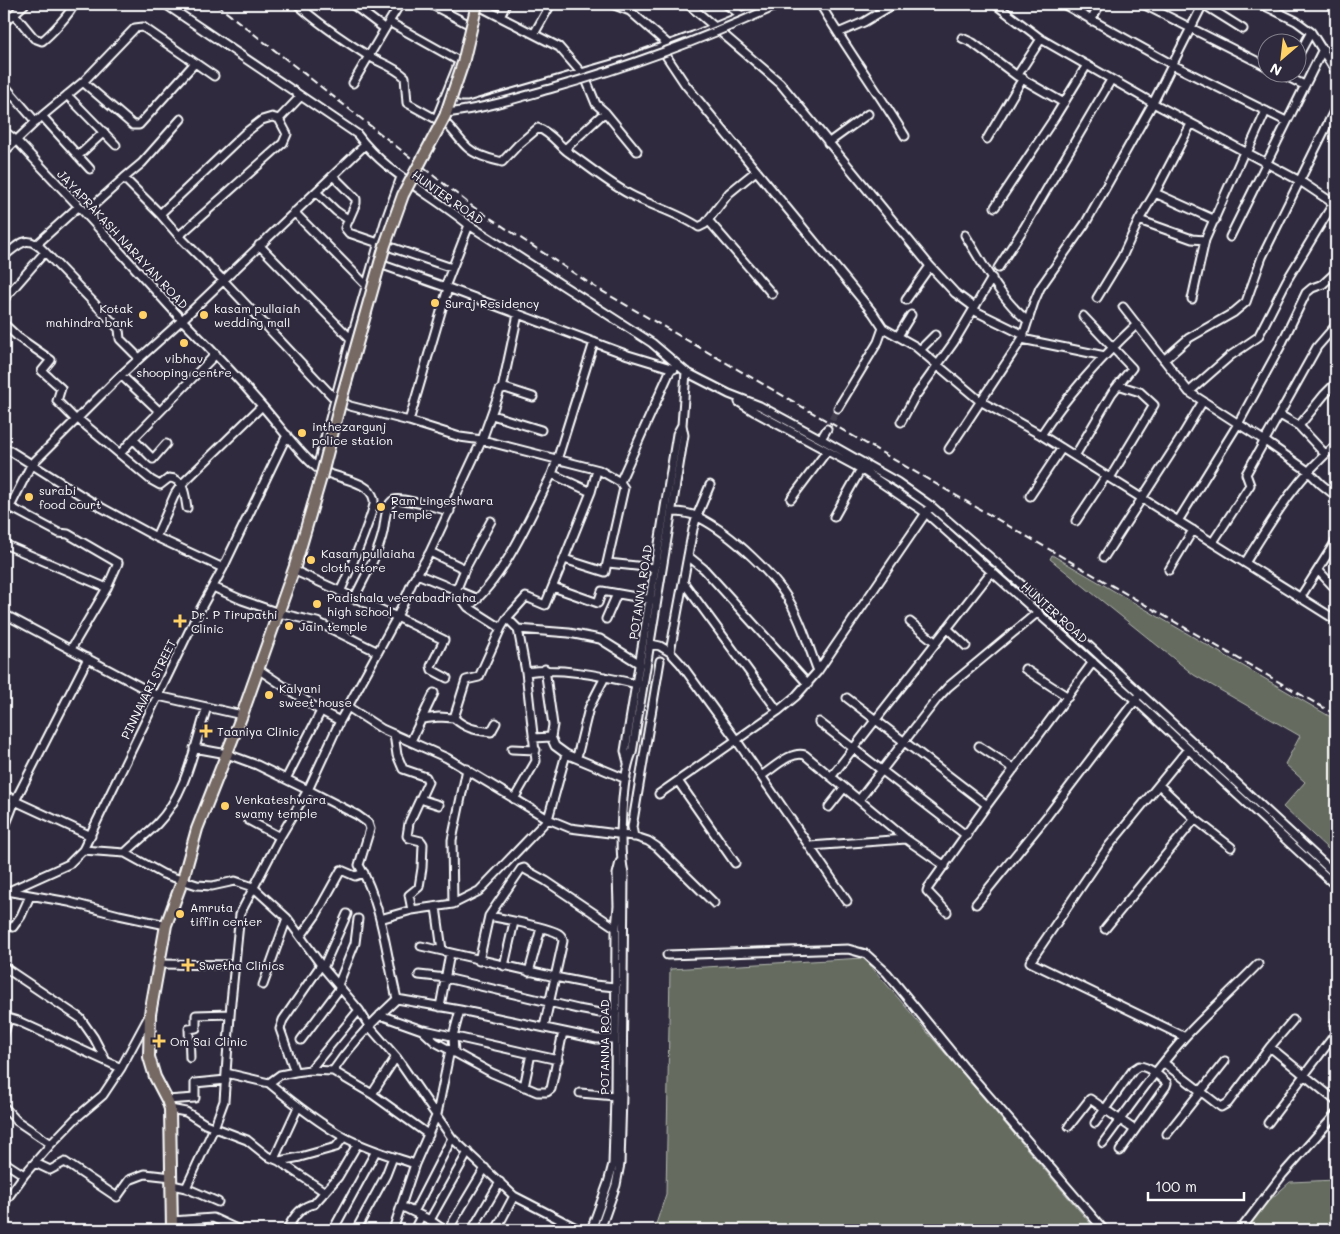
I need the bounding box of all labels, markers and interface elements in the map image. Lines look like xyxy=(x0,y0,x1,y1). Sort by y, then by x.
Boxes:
north arrow xyxy=(1258,32,1308,82)
text: N xyxy=(1267,59,1285,81)
street label: JAYAPRAKASH NARAYAN ROAD xyxy=(54,166,192,312)
street label: HUNTER ROAD xyxy=(409,166,487,228)
place label: Suraj Residency xyxy=(445,295,539,311)
marker: Suraj Residency xyxy=(429,297,441,309)
place label: Kotak mahindra bank xyxy=(46,300,133,330)
place label: kasam pullaiah wedding mall xyxy=(214,300,300,330)
marker: Kotak mahindra bank xyxy=(137,309,149,321)
marker: kasam pullaiah wedding mall xyxy=(198,309,210,321)
marker: vibhav shooping centre xyxy=(178,337,190,349)
place label: vibhav shooping centre xyxy=(136,350,232,380)
place label: inthezargunj police station xyxy=(312,418,393,448)
marker: inthezargunj police station xyxy=(296,427,308,439)
place label: surabi food court xyxy=(39,482,101,512)
marker: surabi food court xyxy=(23,491,35,503)
place label: Ram Lingeshwara Temple xyxy=(391,492,493,522)
marker: Ram Lingeshwara Temple xyxy=(375,501,387,513)
street label: POTANNA ROAD xyxy=(625,544,655,640)
place label: Kasam pullaiaha cloth store xyxy=(321,545,415,575)
marker: Kasam pullaiaha cloth store xyxy=(305,554,317,566)
street label: HUNTER ROAD xyxy=(1018,578,1092,646)
place label: Padishala veerabadriaha high school xyxy=(327,589,476,619)
marker: Padishala veerabadriaha high school xyxy=(311,598,323,610)
place label: Dr. P Tirupathi Clinic xyxy=(191,606,277,636)
marker: Dr. P Tirupathi Clinic xyxy=(173,614,187,628)
place label: Jain temple xyxy=(299,618,367,634)
marker: Jain temple xyxy=(283,620,295,632)
street label: PINNAVARI STREET xyxy=(117,636,179,742)
place label: Kalyani sweet house xyxy=(279,680,352,710)
marker: Kalyani sweet house xyxy=(263,689,275,701)
place label: Taaniya Clinic xyxy=(217,723,299,739)
marker: Taaniya Clinic xyxy=(199,724,213,738)
place label: Venkateshwara swamy temple xyxy=(235,791,326,821)
marker: Venkateshwara swamy temple xyxy=(219,800,231,812)
place label: Amruta tiffin center xyxy=(190,899,262,929)
marker: Amruta tiffin center xyxy=(174,908,186,920)
place label: Swetha Clinics xyxy=(199,957,284,973)
marker: Swetha Clinics xyxy=(181,958,195,972)
street label: POTANNA ROAD xyxy=(596,999,612,1095)
place label: Om Sai Clinic xyxy=(170,1033,247,1049)
marker: Om Sai Clinic xyxy=(152,1034,166,1048)
scale bar xyxy=(1148,1169,1244,1201)
text: 100 m xyxy=(1155,1176,1197,1196)

